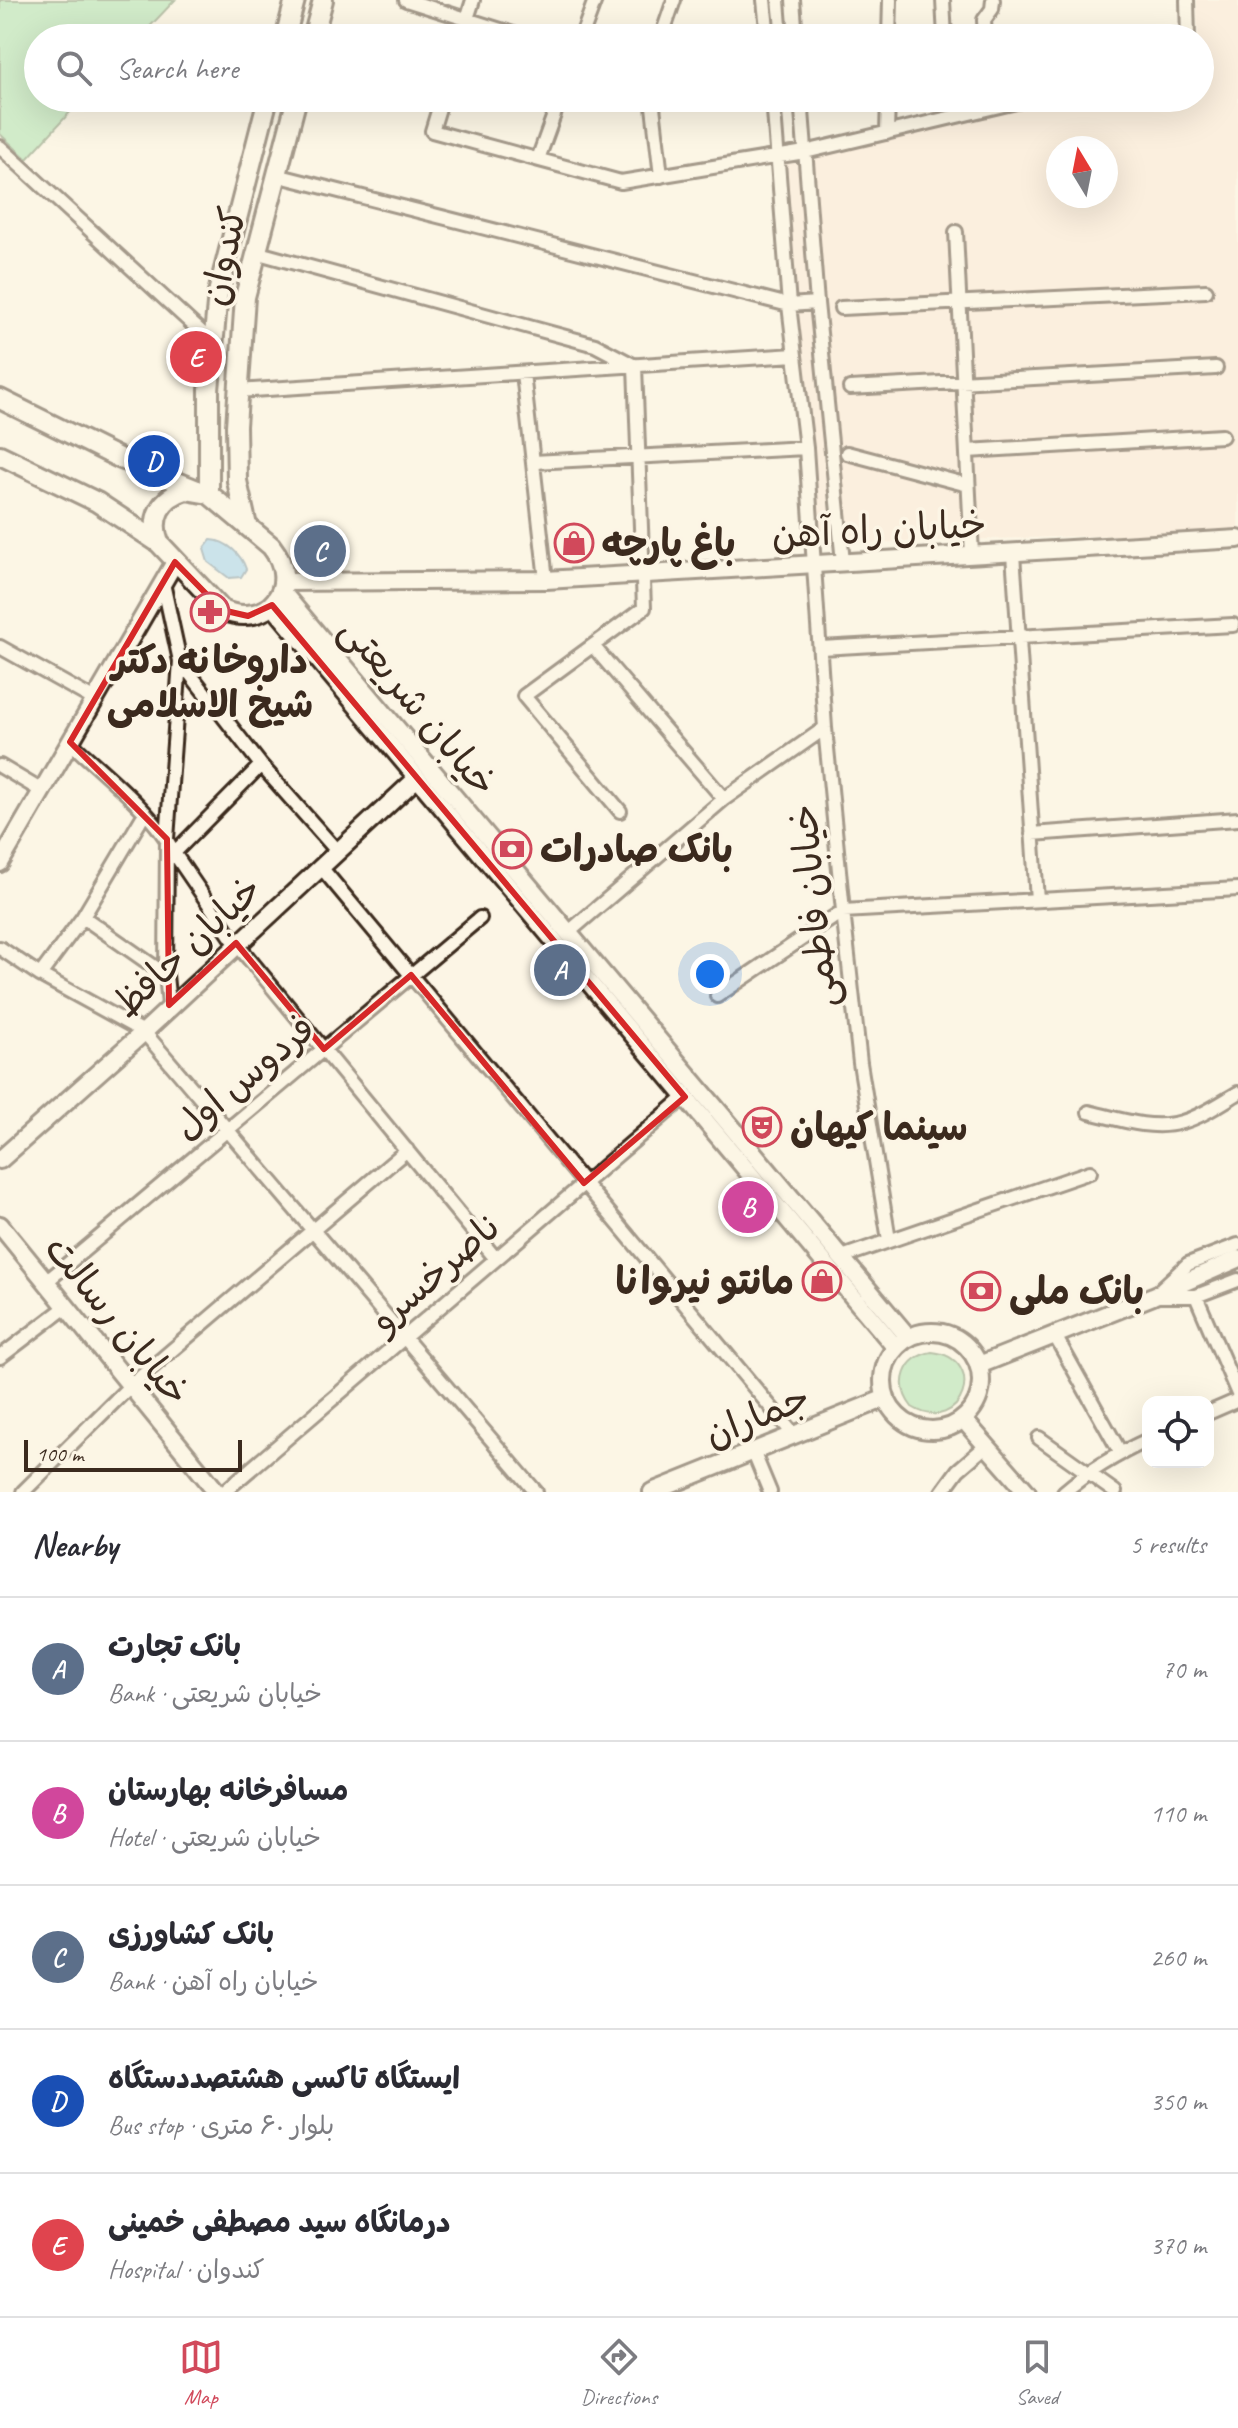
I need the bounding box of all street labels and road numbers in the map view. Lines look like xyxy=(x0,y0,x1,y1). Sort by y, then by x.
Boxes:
street label: کندوان xyxy=(190,203,257,310)
street label: خیابان راه آهن xyxy=(770,500,988,559)
street label: خیابان شریعتی xyxy=(329,607,507,806)
street label: خیابان فاطمی xyxy=(779,802,849,1010)
street label: خیابان حافظ xyxy=(103,866,272,1027)
street label: فردوس اول xyxy=(164,1005,325,1150)
street label: ناصرخسرو xyxy=(358,1202,511,1344)
street label: خیابان رسالت xyxy=(35,1226,200,1415)
street label: جماران xyxy=(698,1373,817,1458)

